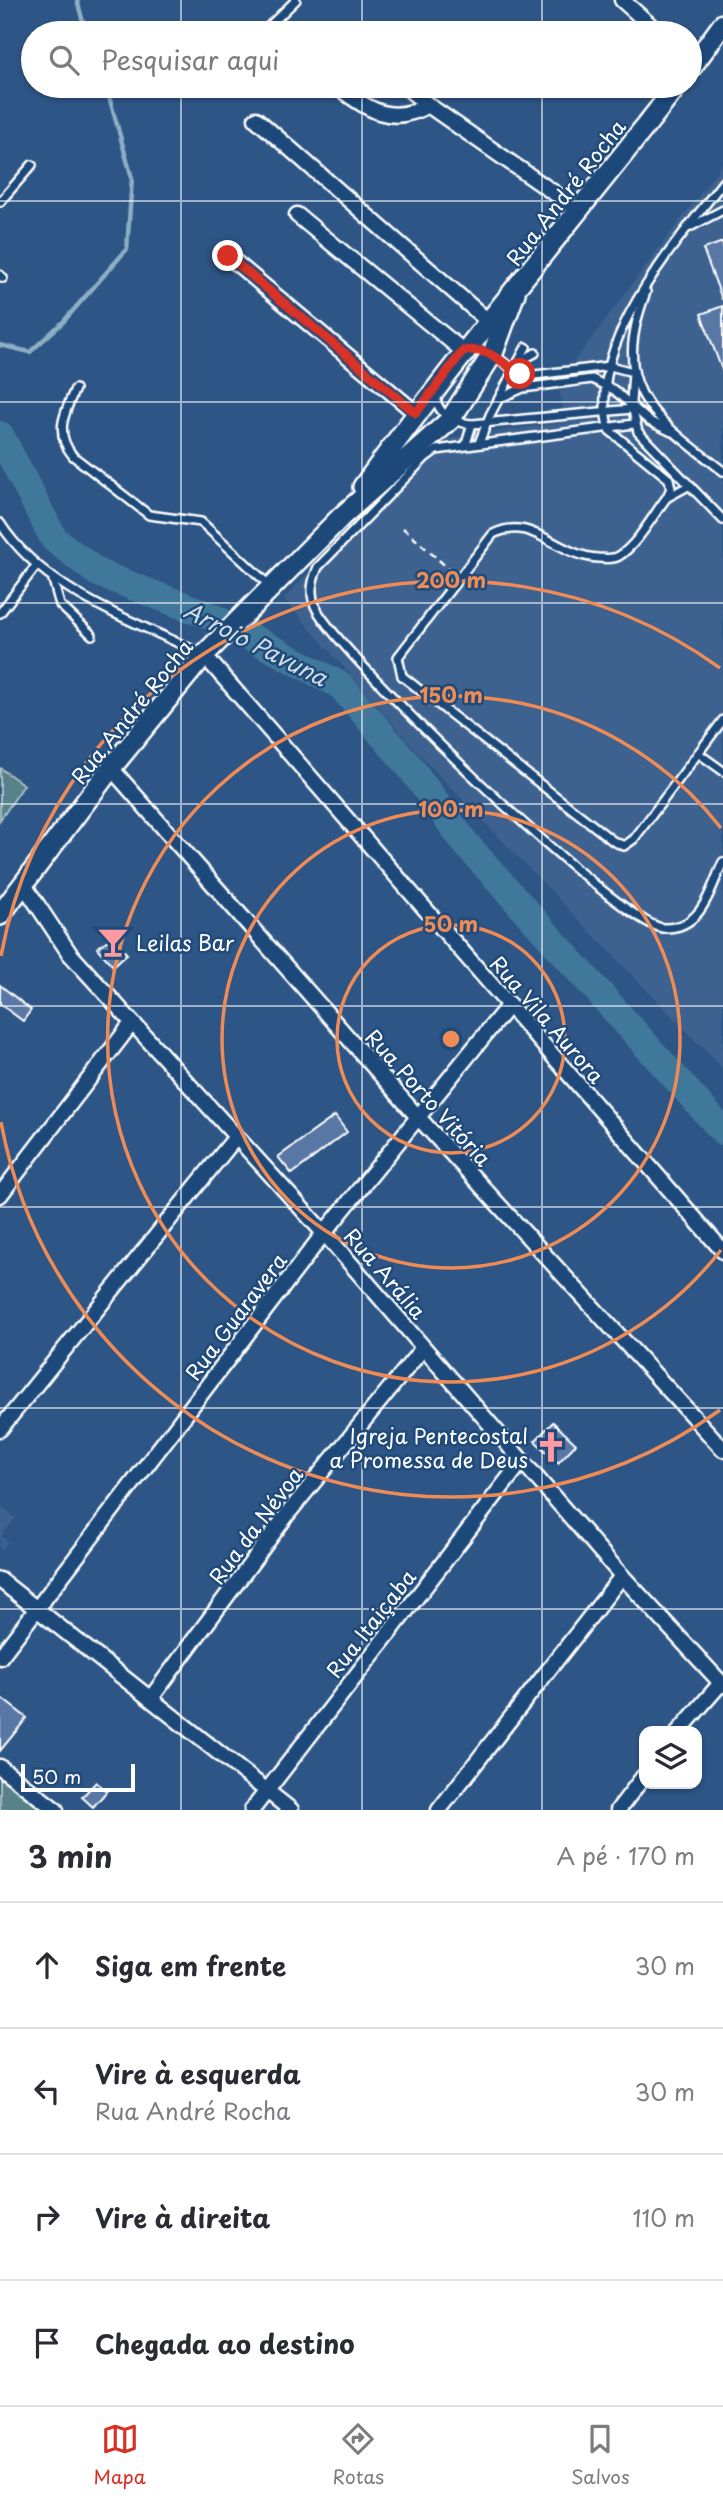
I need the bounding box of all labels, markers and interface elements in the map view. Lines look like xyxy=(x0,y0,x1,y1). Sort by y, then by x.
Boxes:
search box xyxy=(21,21,702,98)
text: Pesquisar aqui xyxy=(101,40,279,79)
icon: search xyxy=(45,41,83,79)
street label: Rua André Rocha xyxy=(497,112,633,272)
route end xyxy=(212,240,243,271)
route start xyxy=(504,358,535,389)
text: 200 m xyxy=(416,563,486,595)
water label: Arroio Pavuna xyxy=(178,592,334,694)
street label: Rua André Rocha xyxy=(62,632,200,790)
text: 150 m xyxy=(419,678,483,710)
text: 100 m xyxy=(418,792,484,824)
text: 50 m xyxy=(424,907,478,939)
bar icon: Leilas Bar xyxy=(96,925,130,959)
place label: Leilas Bar xyxy=(136,926,235,958)
street label: Rua Vila Aurora xyxy=(483,948,613,1090)
street label: Rua Porto Vitória xyxy=(359,1021,500,1173)
centre of rings xyxy=(439,1027,463,1051)
street label: Rua Arália xyxy=(337,1220,435,1326)
street label: Rua Guaravera xyxy=(176,1245,294,1386)
place label: Igreja Pentecostal a Promessa de Deus xyxy=(330,1419,528,1475)
church icon: Igreja Pentecostal a Promessa de Deus xyxy=(534,1430,568,1464)
street label: Rua da Névoa xyxy=(200,1459,310,1590)
street label: Rua Itaiçaba xyxy=(317,1562,423,1684)
map controls xyxy=(639,1726,702,1789)
button: layers xyxy=(639,1726,702,1789)
scale bar xyxy=(21,1761,135,1793)
text: 50 m xyxy=(32,1762,81,1790)
text: 3 min xyxy=(28,1833,113,1878)
text: A pé · 170 m xyxy=(557,1838,695,1873)
icon: ahead xyxy=(28,1946,66,1984)
text: Siga em frente xyxy=(95,1946,286,1985)
text: 30 m xyxy=(634,1948,695,1983)
text: Vire à esquerda xyxy=(95,2054,301,2093)
icon: left xyxy=(28,2072,66,2110)
text: 30 m xyxy=(634,2074,695,2109)
text: Rua André Rocha xyxy=(95,2093,290,2128)
icon: right xyxy=(28,2198,66,2236)
text: Vire à direita xyxy=(95,2198,270,2237)
text: 110 m xyxy=(633,2200,695,2235)
icon: arrive xyxy=(28,2324,66,2362)
text: Chegada ao destino xyxy=(95,2324,354,2363)
tab: Mapa xyxy=(93,2420,146,2490)
tab: Rotas xyxy=(333,2420,384,2490)
tab: Salvos xyxy=(571,2420,630,2490)

